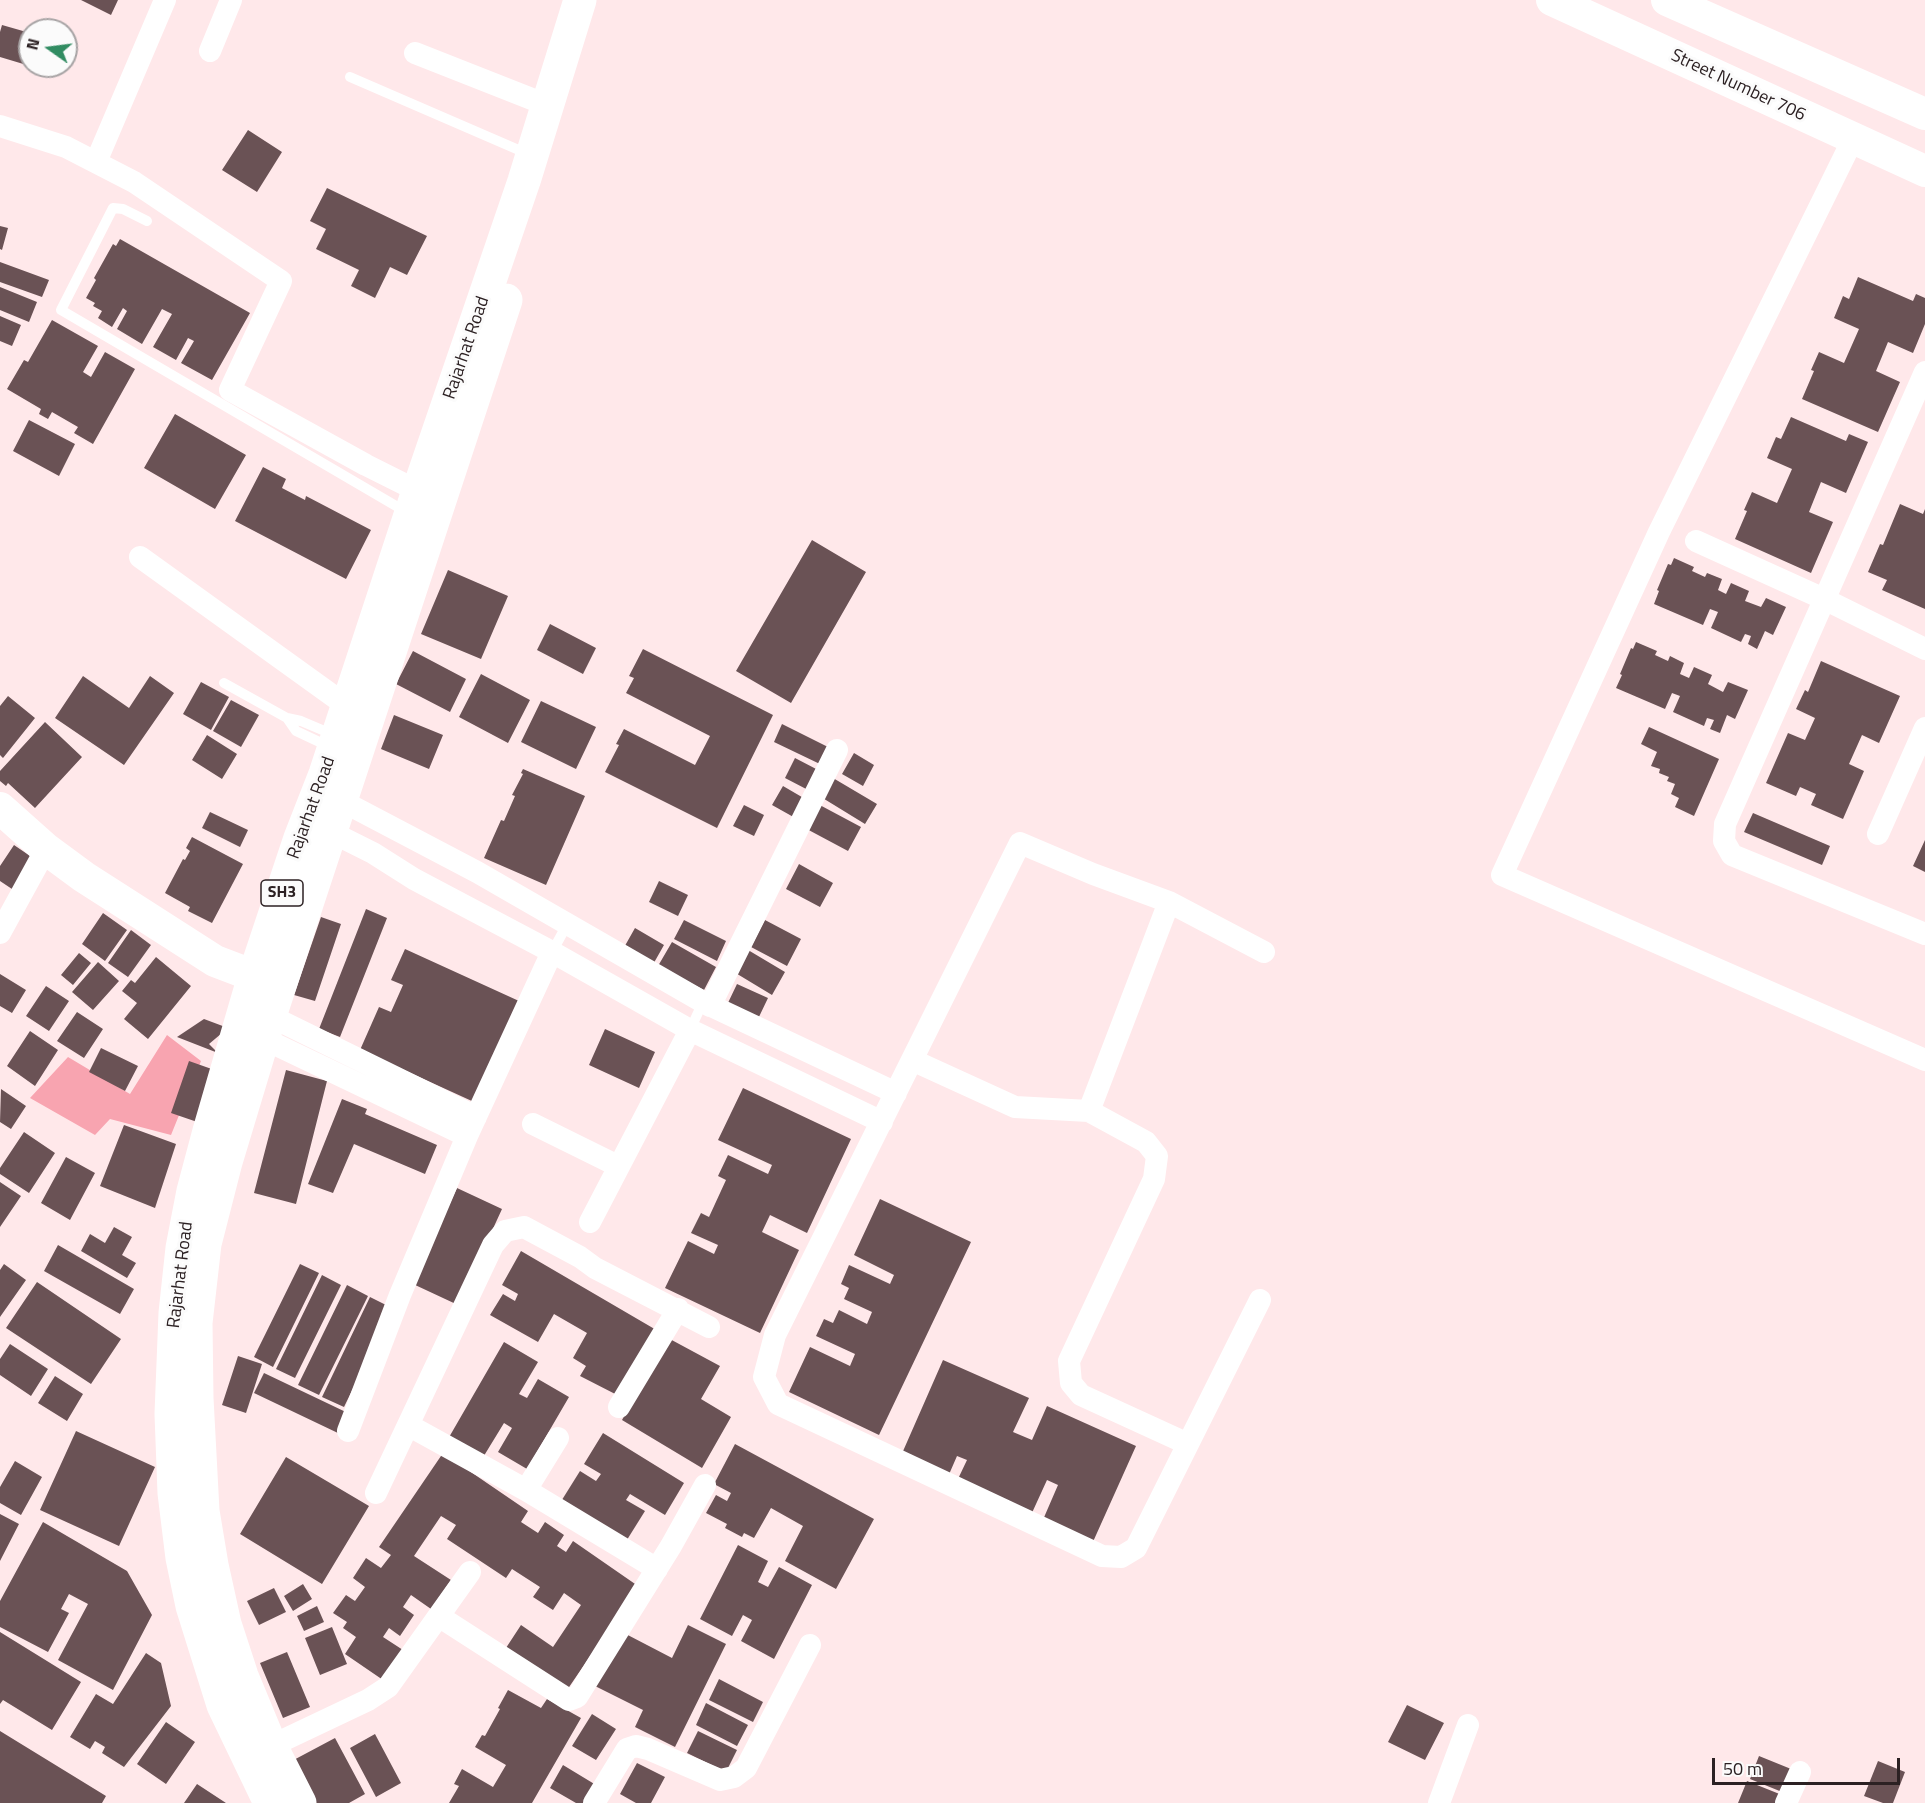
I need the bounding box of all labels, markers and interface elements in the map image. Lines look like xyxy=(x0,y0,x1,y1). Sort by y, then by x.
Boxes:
north arrow xyxy=(18,18,78,78)
text: N xyxy=(19,36,45,52)
street label: Street Number 706 xyxy=(1667,45,1809,127)
street label: Rajarhat Road xyxy=(439,294,495,402)
street label: Rajarhat Road xyxy=(284,754,340,862)
road number: SH3 xyxy=(261,880,303,906)
street label: Rajarhat Road xyxy=(164,1220,198,1330)
scale bar xyxy=(1715,1746,1902,1784)
text: 50 m xyxy=(1723,1755,1762,1782)

